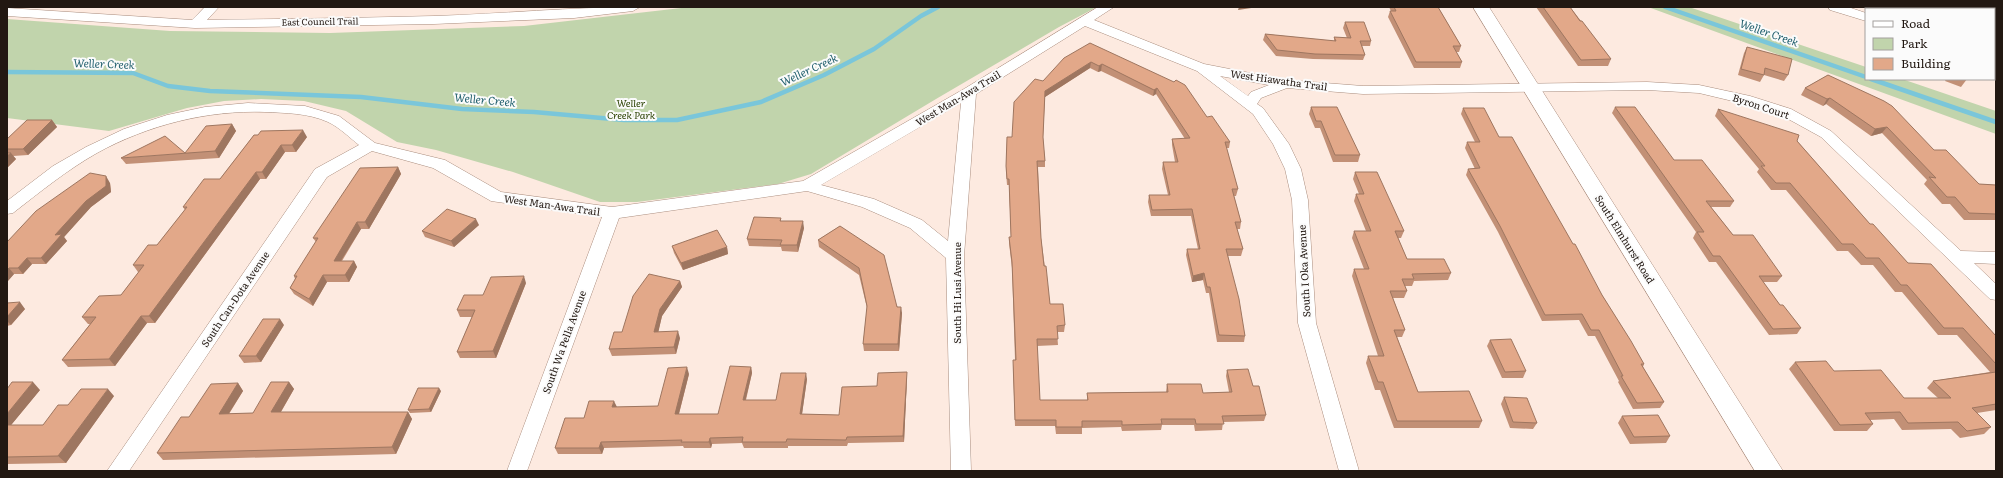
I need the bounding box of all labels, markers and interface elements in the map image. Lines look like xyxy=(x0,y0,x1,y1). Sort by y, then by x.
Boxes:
legend xyxy=(1865,8,1995,80)
street label: East Council Trail xyxy=(281,13,359,29)
water label: Weller Creek xyxy=(1738,14,1801,50)
text: Road xyxy=(1901,14,1931,32)
text: Park xyxy=(1901,34,1928,52)
water label: Weller Creek xyxy=(777,49,840,89)
water label: Weller Creek xyxy=(73,54,135,72)
text: Building xyxy=(1901,54,1951,72)
street label: West Hiawatha Trail xyxy=(1230,65,1329,94)
street label: West Man-Awa Trail xyxy=(912,66,1004,129)
water label: Weller Creek xyxy=(454,88,516,110)
street label: Byron Court xyxy=(1731,89,1792,122)
park label: Weller Creek Park xyxy=(607,95,656,122)
street label: West Man-Awa Trail xyxy=(503,190,602,219)
street label: South Elmhurst Road xyxy=(1592,192,1659,286)
street label: South I Oka Avenue xyxy=(1294,224,1313,318)
street label: South Hi Lusi Avenue xyxy=(949,242,964,344)
street label: South Can-Dota Avenue xyxy=(197,248,272,350)
street label: South Wa Pella Avenue xyxy=(538,288,589,396)

